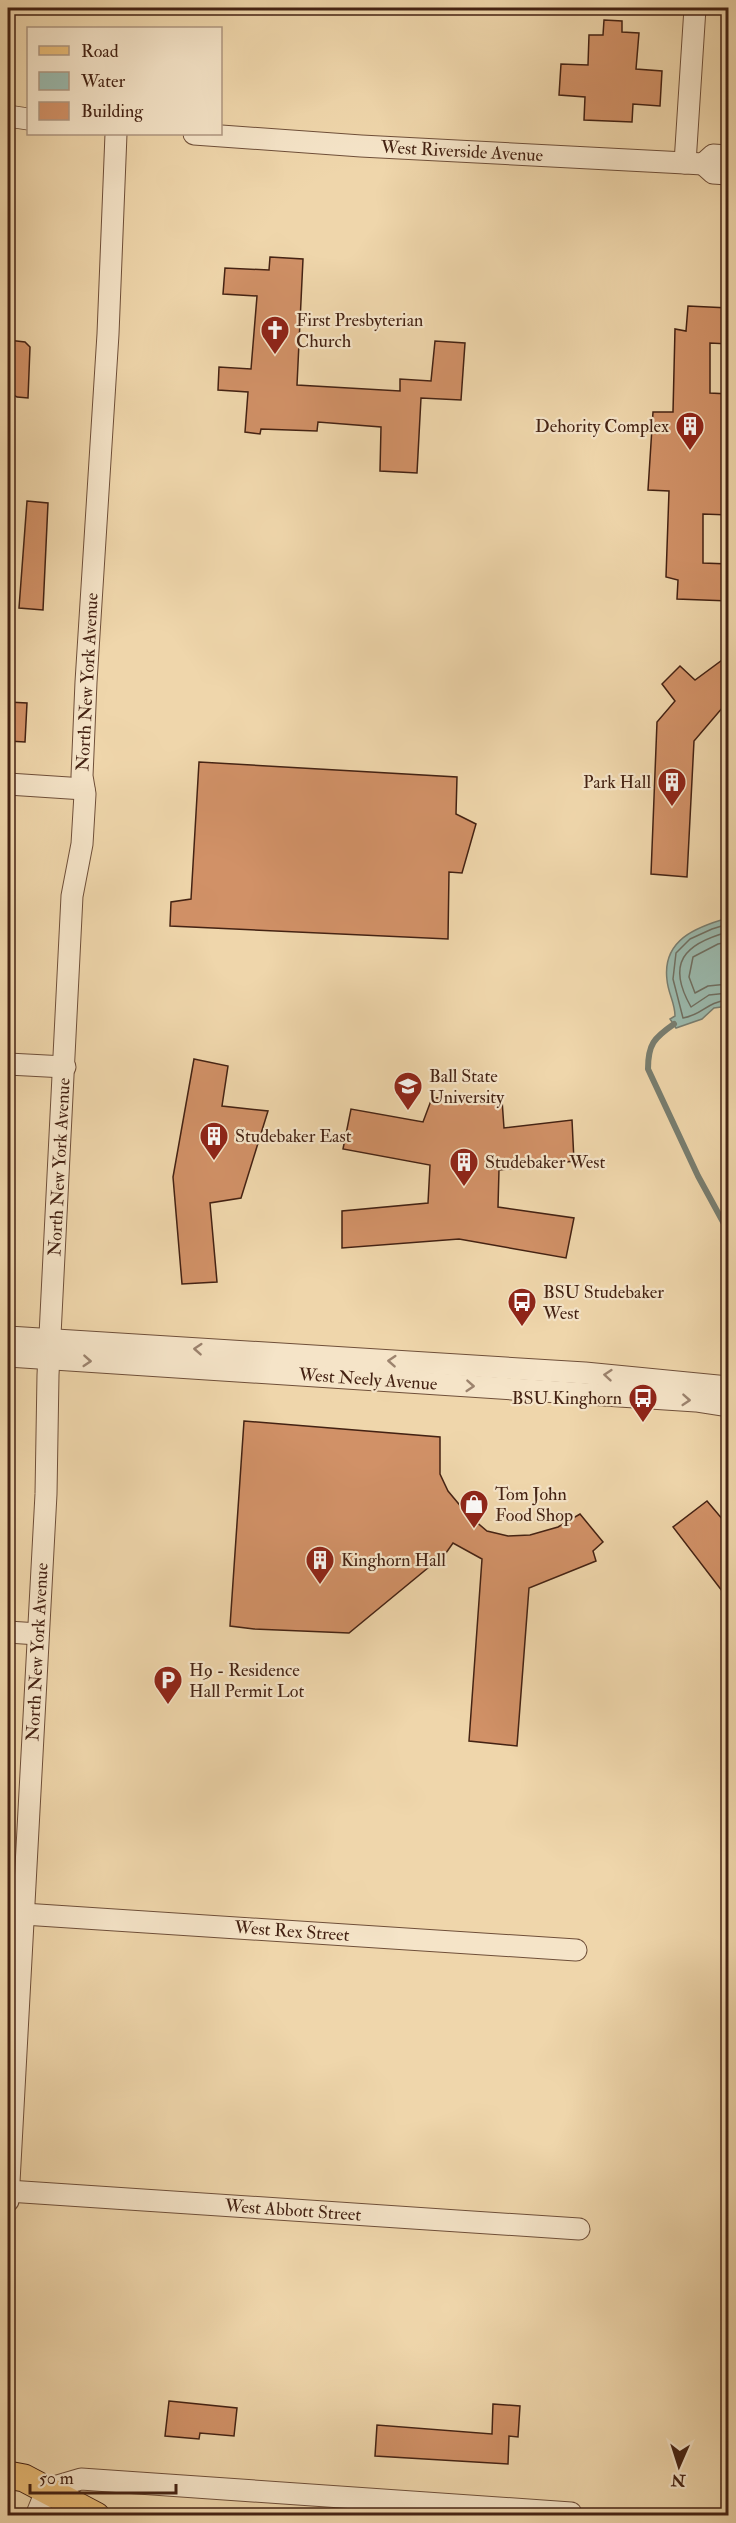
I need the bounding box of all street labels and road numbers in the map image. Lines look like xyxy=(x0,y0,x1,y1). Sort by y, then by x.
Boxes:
street label: West Riverside Avenue xyxy=(379,136,544,167)
street label: North New York Avenue xyxy=(71,592,104,772)
street label: North New York Avenue xyxy=(43,1077,76,1257)
street label: West Neely Avenue xyxy=(297,1363,439,1396)
street label: North New York Avenue xyxy=(21,1562,54,1742)
street label: West Rex Street xyxy=(233,1916,351,1947)
street label: West Abbott Street xyxy=(223,2194,362,2227)

